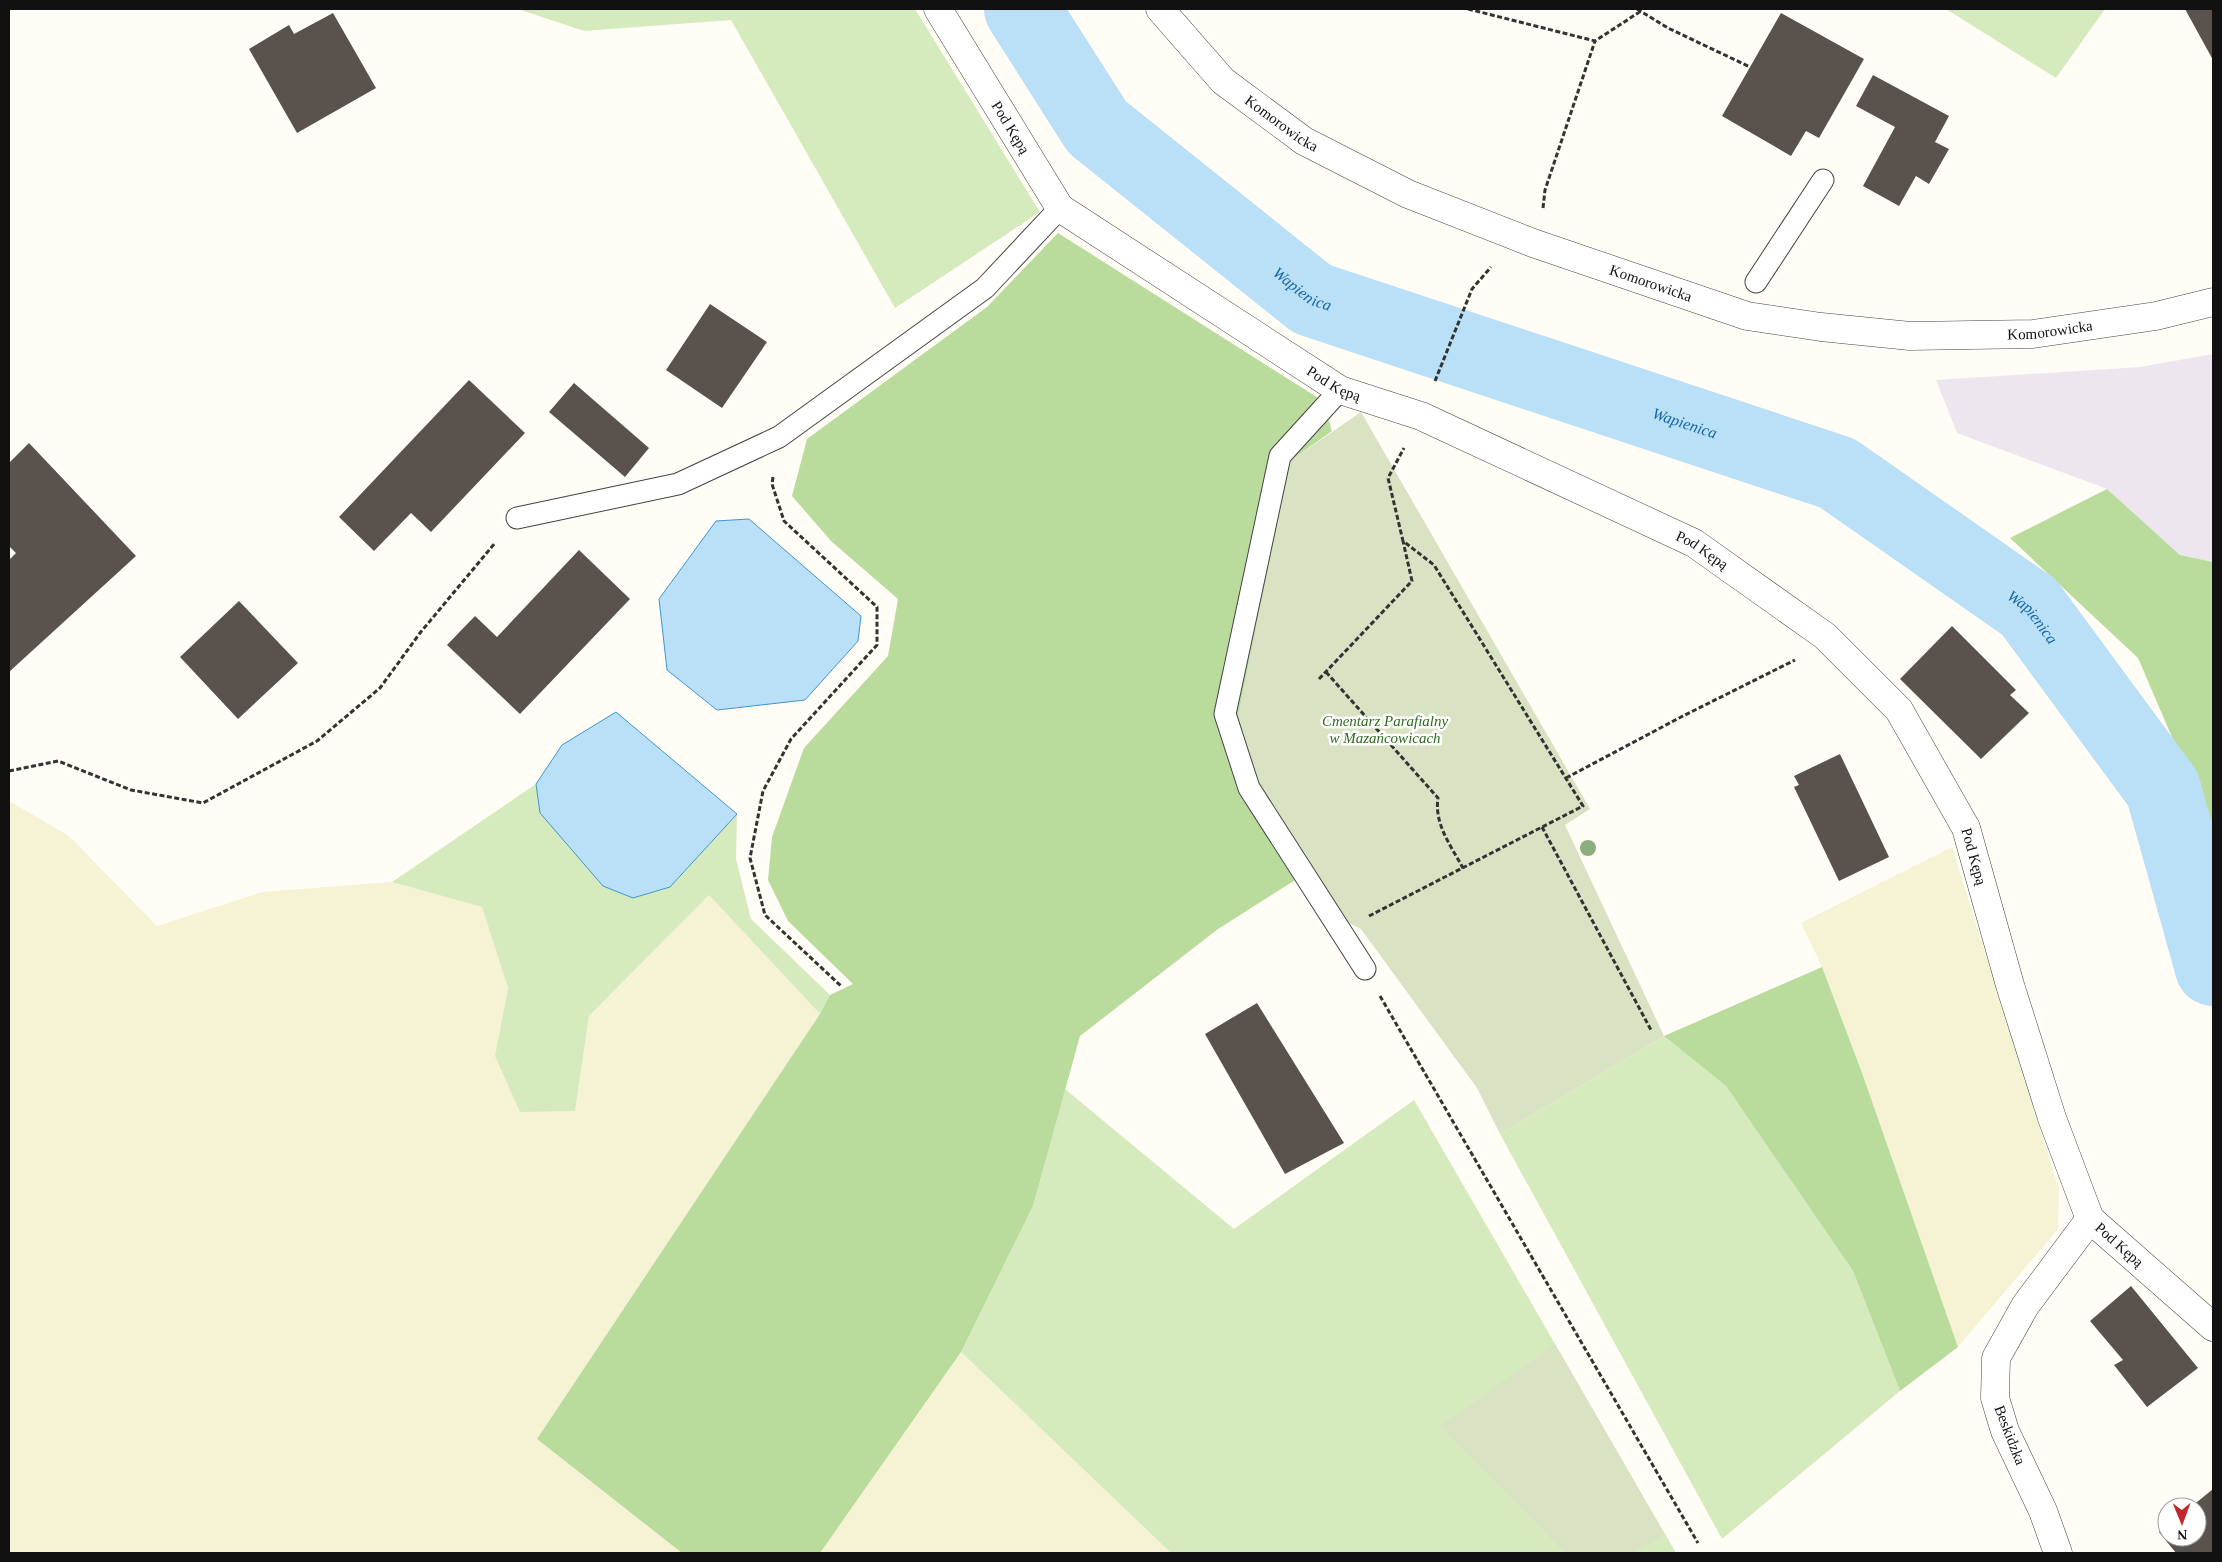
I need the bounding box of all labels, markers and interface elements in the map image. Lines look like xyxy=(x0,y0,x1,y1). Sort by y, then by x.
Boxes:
street label: Komorowicka xyxy=(1242,92,1321,155)
street label: Pod Kępą xyxy=(988,98,1033,157)
street label: Komorowicka xyxy=(1608,262,1694,305)
water label: Wapienica xyxy=(1270,263,1334,313)
street label: Komorowicka xyxy=(2007,317,2094,342)
street label: Pod Kępą xyxy=(1304,363,1363,404)
water label: Wapienica xyxy=(1650,404,1719,441)
street label: Pod Kępą xyxy=(1673,528,1731,573)
water label: Wapienica xyxy=(2005,586,2061,647)
park label: Cmentarz Parafialny w Mazańcowicach xyxy=(1322,713,1448,746)
street label: Pod Kępą xyxy=(1958,826,1990,887)
street label: Pod Kępą xyxy=(2092,1219,2147,1270)
street label: Beskidzka xyxy=(1991,1403,2029,1467)
north arrow xyxy=(2157,1497,2207,1547)
text: N xyxy=(2177,1527,2187,1542)

